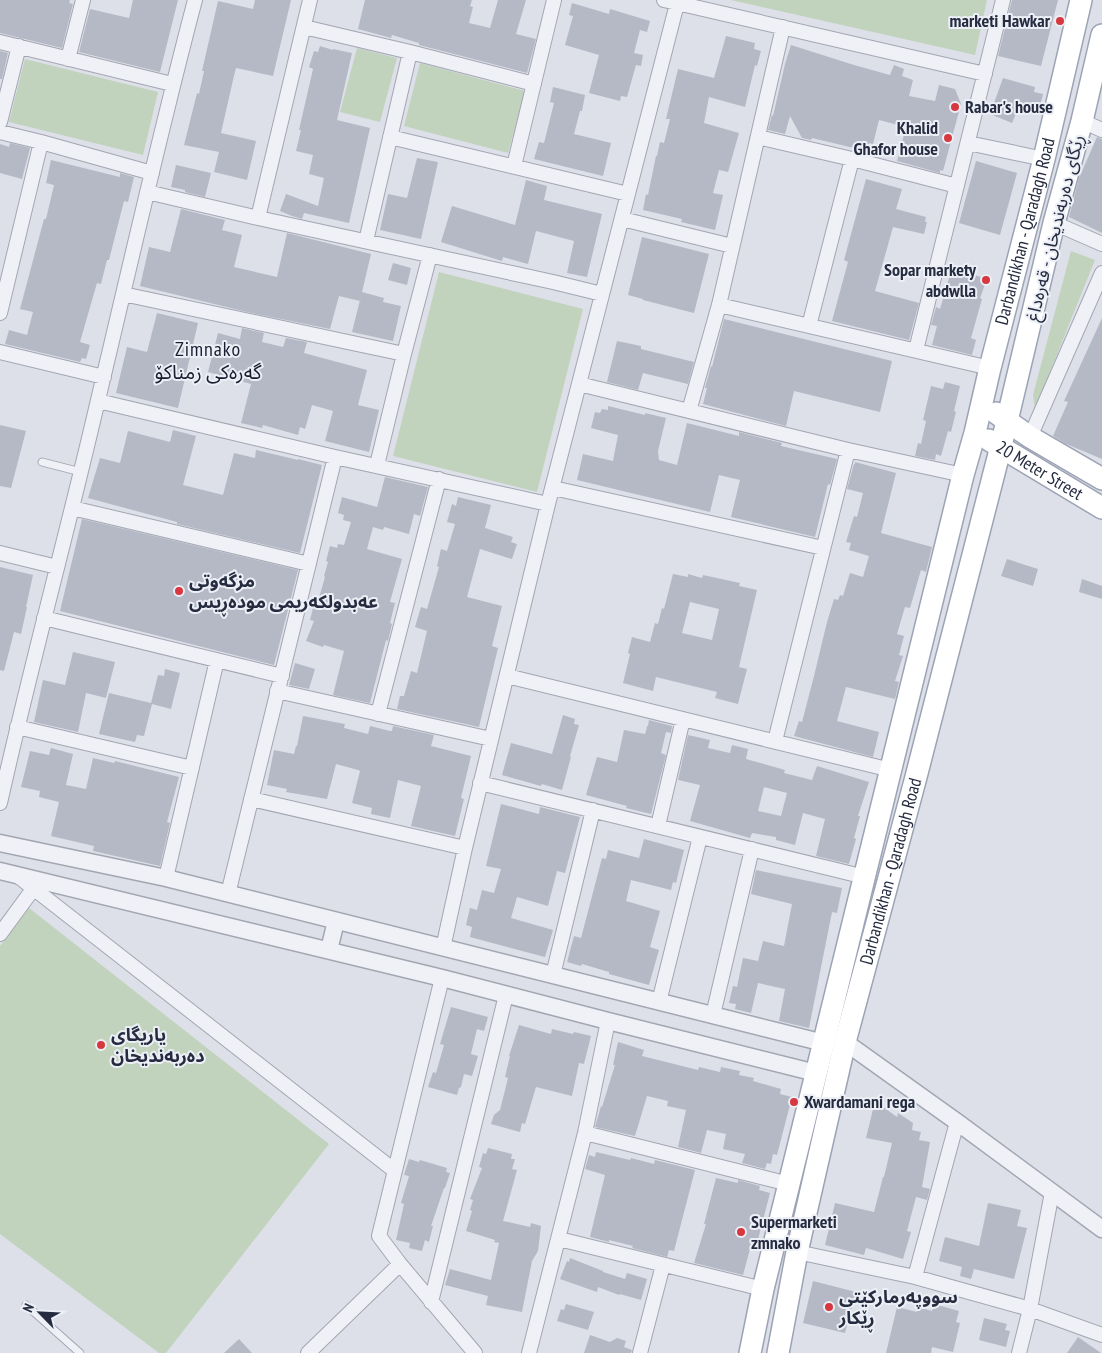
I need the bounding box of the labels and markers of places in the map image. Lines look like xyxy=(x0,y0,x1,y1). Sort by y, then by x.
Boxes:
place label: marketi Hawkar xyxy=(950,9,1051,32)
marker: marketi Hawkar xyxy=(1054,15,1066,27)
place label: Rabar's house xyxy=(965,95,1053,118)
marker: Rabar's house xyxy=(949,101,961,113)
place label: Khalid Ghafor house xyxy=(854,116,938,160)
marker: Khalid Ghafor house xyxy=(942,132,954,144)
place label: Sopar markety abdwlla xyxy=(884,258,977,302)
marker: Sopar markety abdwlla xyxy=(980,274,992,286)
place label: مزگەوتی عەبدولکەریمی مودەڕیس xyxy=(189,569,378,617)
marker: مزگەوتی عەبدولکەریمی مودەڕیس xyxy=(173,585,185,597)
place label: یاریگاى ده‌ربه‌ندیخان xyxy=(111,1023,205,1067)
marker: یاریگاى ده‌ربه‌ندیخان xyxy=(95,1039,107,1051)
place label: Xwardamani rega xyxy=(804,1090,915,1113)
marker: Xwardamani rega xyxy=(788,1096,800,1108)
place label: Supermarketi zmnako xyxy=(751,1210,837,1254)
marker: Supermarketi zmnako xyxy=(735,1226,747,1238)
place label: سووپەرمارکێتی ڕێکار xyxy=(838,1285,958,1333)
marker: سووپەرمارکێتی ڕێکار xyxy=(823,1301,835,1313)

